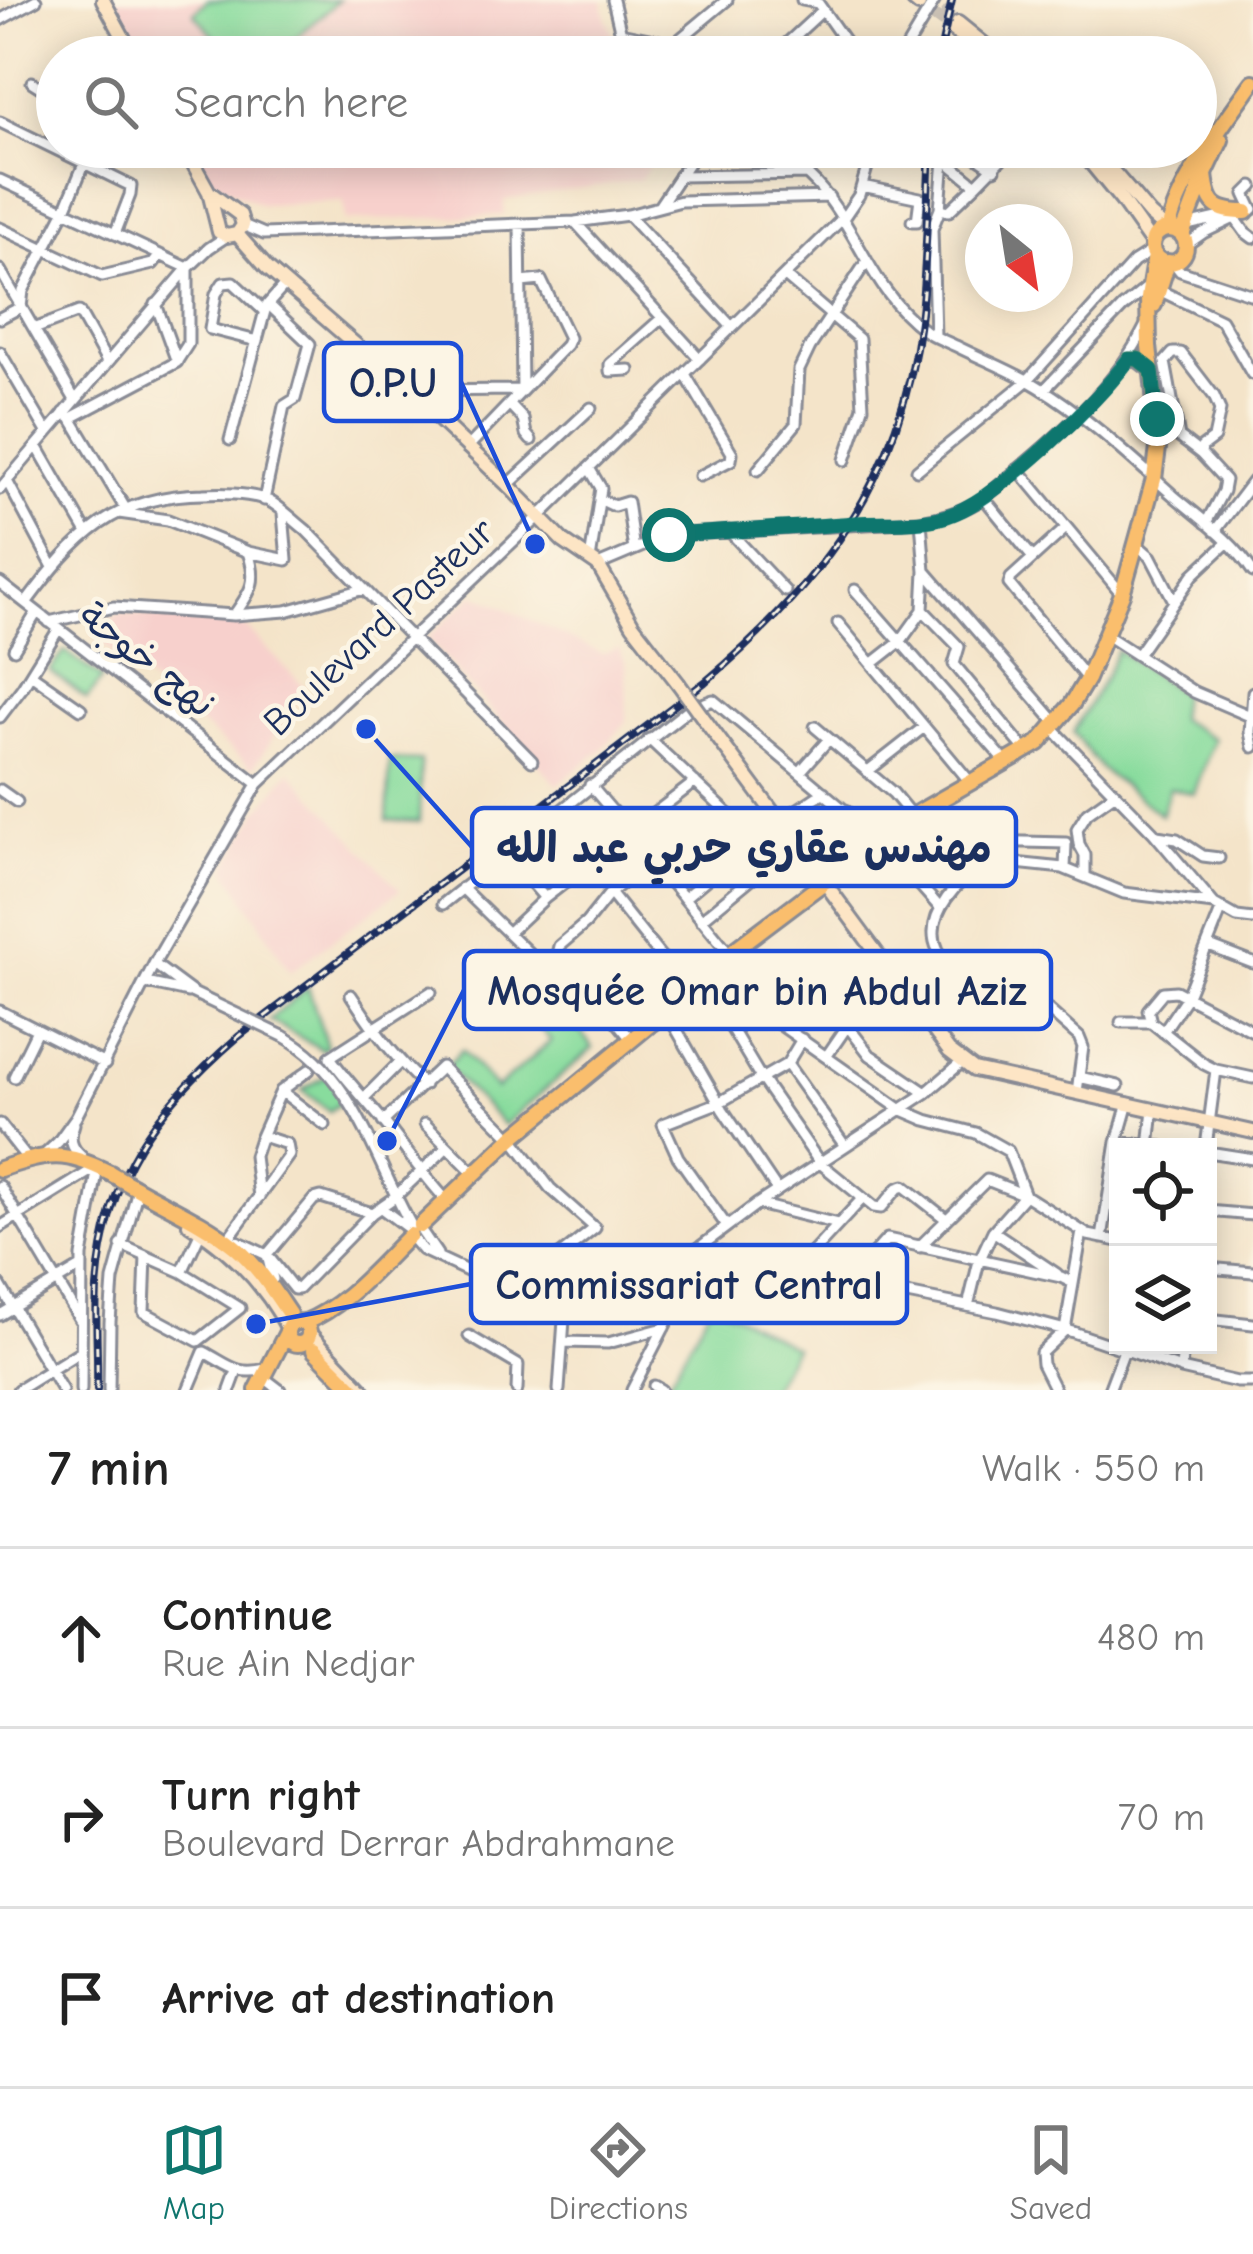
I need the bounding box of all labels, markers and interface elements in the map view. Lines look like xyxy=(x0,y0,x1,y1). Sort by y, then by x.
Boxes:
search box xyxy=(36,36,1217,168)
icon: search xyxy=(78,69,144,135)
text: Search here xyxy=(174,76,408,128)
north arrow xyxy=(965,204,1073,312)
callout: O.P.U xyxy=(324,343,461,421)
text: O.P.U xyxy=(349,359,437,408)
route end xyxy=(1130,392,1184,446)
route start xyxy=(642,508,696,562)
street label: Boulevard Pasteur xyxy=(255,509,504,745)
street label: نهج خوجة xyxy=(68,593,224,729)
callout: مهندس عقاري حربي عبد الله xyxy=(472,808,1016,886)
text: مهندس عقاري حربي عبد الله xyxy=(496,824,992,885)
callout: Mosquée Omar bin Abdul Aziz xyxy=(464,951,1051,1029)
text: Mosquée Omar bin Abdul Aziz xyxy=(487,967,1027,1016)
map controls xyxy=(1109,1138,1217,1354)
button: locate xyxy=(1109,1138,1217,1246)
callout: Commissariat Central xyxy=(471,1245,907,1323)
button: layers xyxy=(1109,1246,1217,1354)
text: Commissariat Central xyxy=(495,1261,883,1310)
text: 7 min xyxy=(48,1439,170,1498)
text: Walk · 550 m xyxy=(982,1446,1205,1491)
text: Continue xyxy=(162,1589,332,1641)
icon: ahead xyxy=(48,1605,114,1671)
text: 480 m xyxy=(1097,1615,1205,1660)
text: Rue Ain Nedjar xyxy=(162,1641,415,1686)
text: Turn right xyxy=(162,1769,360,1821)
icon: right xyxy=(48,1785,114,1851)
text: 70 m xyxy=(1118,1795,1205,1840)
text: Boulevard Derrar Abdrahmane xyxy=(162,1821,675,1866)
icon: arrive xyxy=(48,1965,114,2031)
text: Arrive at destination xyxy=(162,1972,555,2024)
tab: Map xyxy=(161,2117,227,2227)
tab: Directions xyxy=(549,2117,688,2227)
tab: Saved xyxy=(1010,2117,1092,2227)

